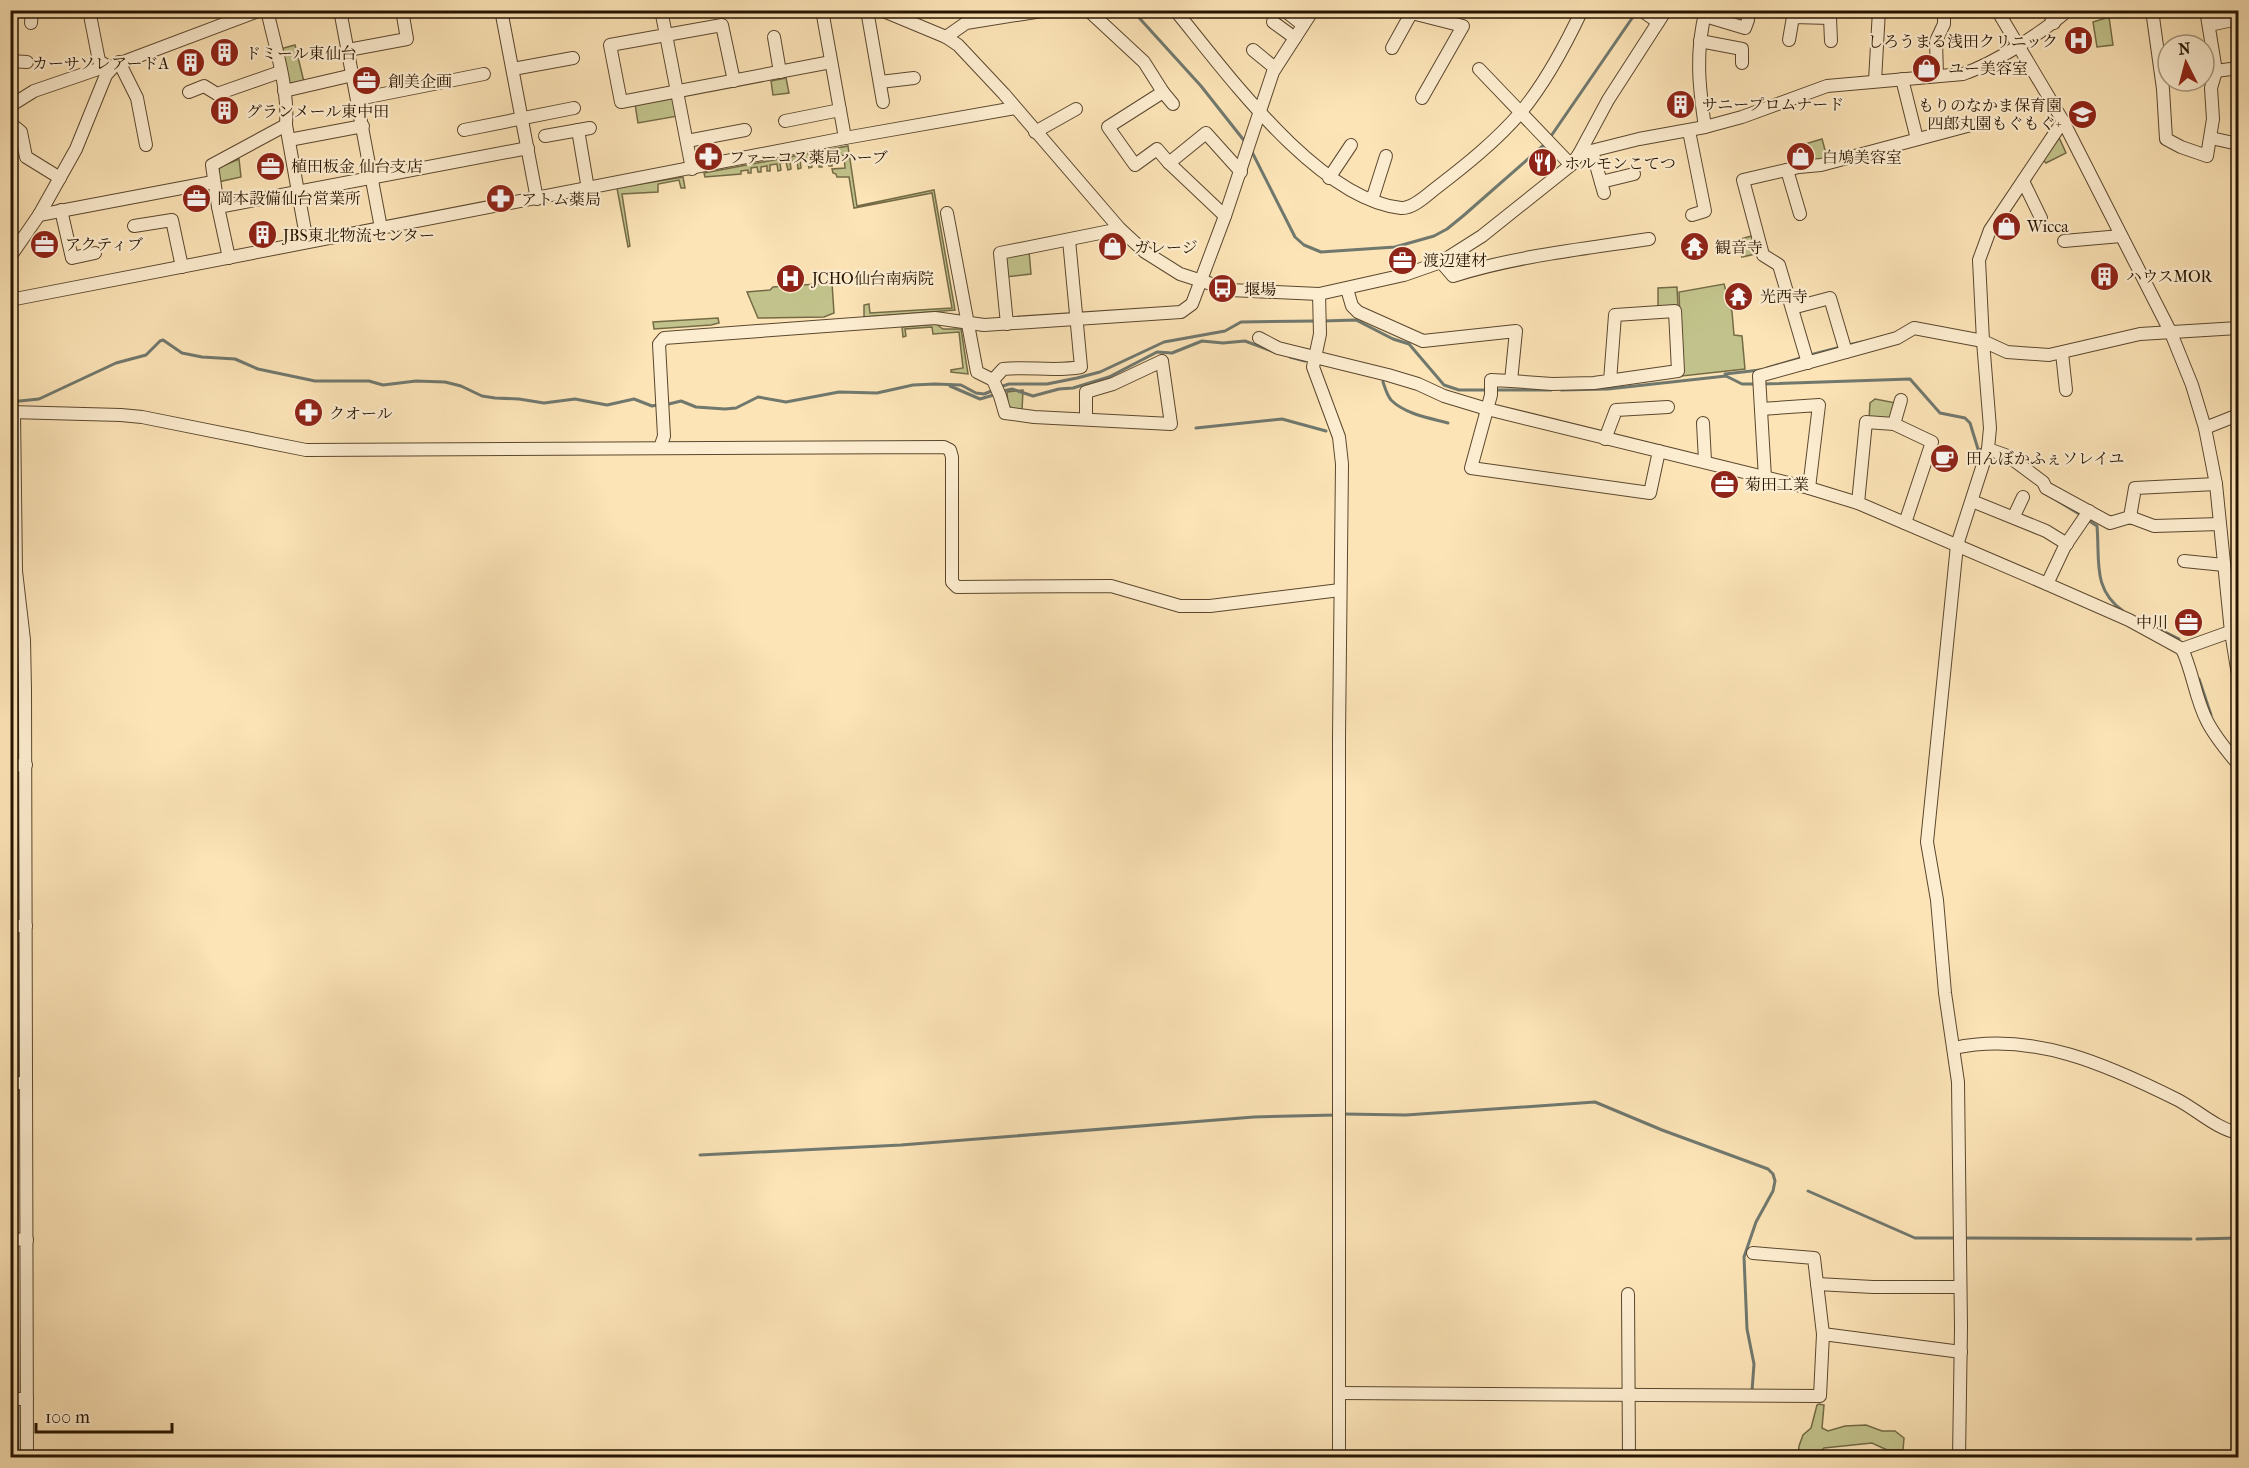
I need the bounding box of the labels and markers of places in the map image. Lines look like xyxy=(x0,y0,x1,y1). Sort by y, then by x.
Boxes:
hospital icon: しろうまる浅田クリニック xyxy=(2063,25,2095,57)
place label: しろうまる浅田クリニック xyxy=(1867,32,2058,51)
building icon: ドミール東仙台 xyxy=(208,37,240,69)
place label: ドミール東仙台 xyxy=(245,44,357,63)
building icon: カーサソレアードA xyxy=(174,47,206,79)
shop icon: ユー美容室 xyxy=(1911,52,1943,84)
place label: カーサソレアードA xyxy=(32,54,170,73)
place label: ユー美容室 xyxy=(1948,59,2028,78)
office icon: 創美企画 xyxy=(351,65,383,97)
place label: 創美企画 xyxy=(388,72,452,91)
building icon: サニープロムナード xyxy=(1665,88,1697,120)
building icon: グランメール東中田 xyxy=(209,95,241,127)
place label: サニープロムナード xyxy=(1702,95,1844,114)
place label: もりのなかま保育園 四郎丸園もぐもぐ+ xyxy=(1918,96,2062,133)
school or university icon: もりのなかま保育園 四郎丸園もぐもぐ+ xyxy=(2067,98,2099,130)
place label: グランメール東中田 xyxy=(246,102,389,121)
pharmacy icon: ファーコス薬局ハーブ xyxy=(692,141,724,173)
shop icon: 白鳩美容室 xyxy=(1785,141,1817,173)
restaurant icon: ホルモンこてつ xyxy=(1527,147,1559,179)
place label: ファーコス薬局ハーブ xyxy=(729,148,888,167)
place label: 白鳩美容室 xyxy=(1822,148,1902,167)
office icon: 植田板金 仙台支店 xyxy=(254,150,286,182)
place label: ホルモンこてつ xyxy=(1564,154,1676,173)
place label: 植田板金 仙台支店 xyxy=(291,157,422,176)
office icon: 岡本設備仙台営業所 xyxy=(180,182,212,214)
pharmacy icon: アトム薬局 xyxy=(484,183,516,215)
place label: 岡本設備仙台営業所 xyxy=(217,189,361,208)
place label: アトム薬局 xyxy=(521,190,601,209)
shop icon: Wicca xyxy=(1990,210,2022,242)
place label: Wicca xyxy=(2026,217,2069,236)
building icon: JBS東北物流センター xyxy=(246,219,278,251)
place label: JBS東北物流センター xyxy=(281,226,435,245)
office icon: アクティブ xyxy=(28,228,60,260)
shop icon: ガレージ xyxy=(1097,231,1129,263)
temple icon: 観音寺 xyxy=(1678,231,1710,263)
place label: アクティブ xyxy=(65,235,143,254)
place label: ガレージ xyxy=(1134,238,1198,257)
place label: 観音寺 xyxy=(1715,238,1763,257)
office icon: 渡辺建材 xyxy=(1386,244,1418,276)
place label: 渡辺建材 xyxy=(1423,251,1487,270)
building icon: ハウスMOR xyxy=(2089,260,2121,292)
hospital icon: JCHO仙台南病院 xyxy=(775,262,807,294)
place label: ハウスMOR xyxy=(2126,267,2213,286)
place label: JCHO仙台南病院 xyxy=(810,269,934,288)
bus stop icon: 堰場 xyxy=(1207,273,1239,305)
place label: 堰場 xyxy=(1244,280,1276,299)
temple icon: 光西寺 xyxy=(1723,280,1755,312)
place label: 光西寺 xyxy=(1760,287,1808,306)
pharmacy icon: クオール xyxy=(292,397,324,429)
place label: クオール xyxy=(329,404,393,423)
cafe icon: 田んぼかふぇソレイユ xyxy=(1929,442,1961,474)
place label: 田んぼかふぇソレイユ xyxy=(1966,449,2125,468)
office icon: 菊田工業 xyxy=(1708,468,1740,500)
place label: 菊田工業 xyxy=(1745,475,1809,494)
office icon: 中川 xyxy=(2173,606,2205,638)
place label: 中川 xyxy=(2136,613,2168,632)

